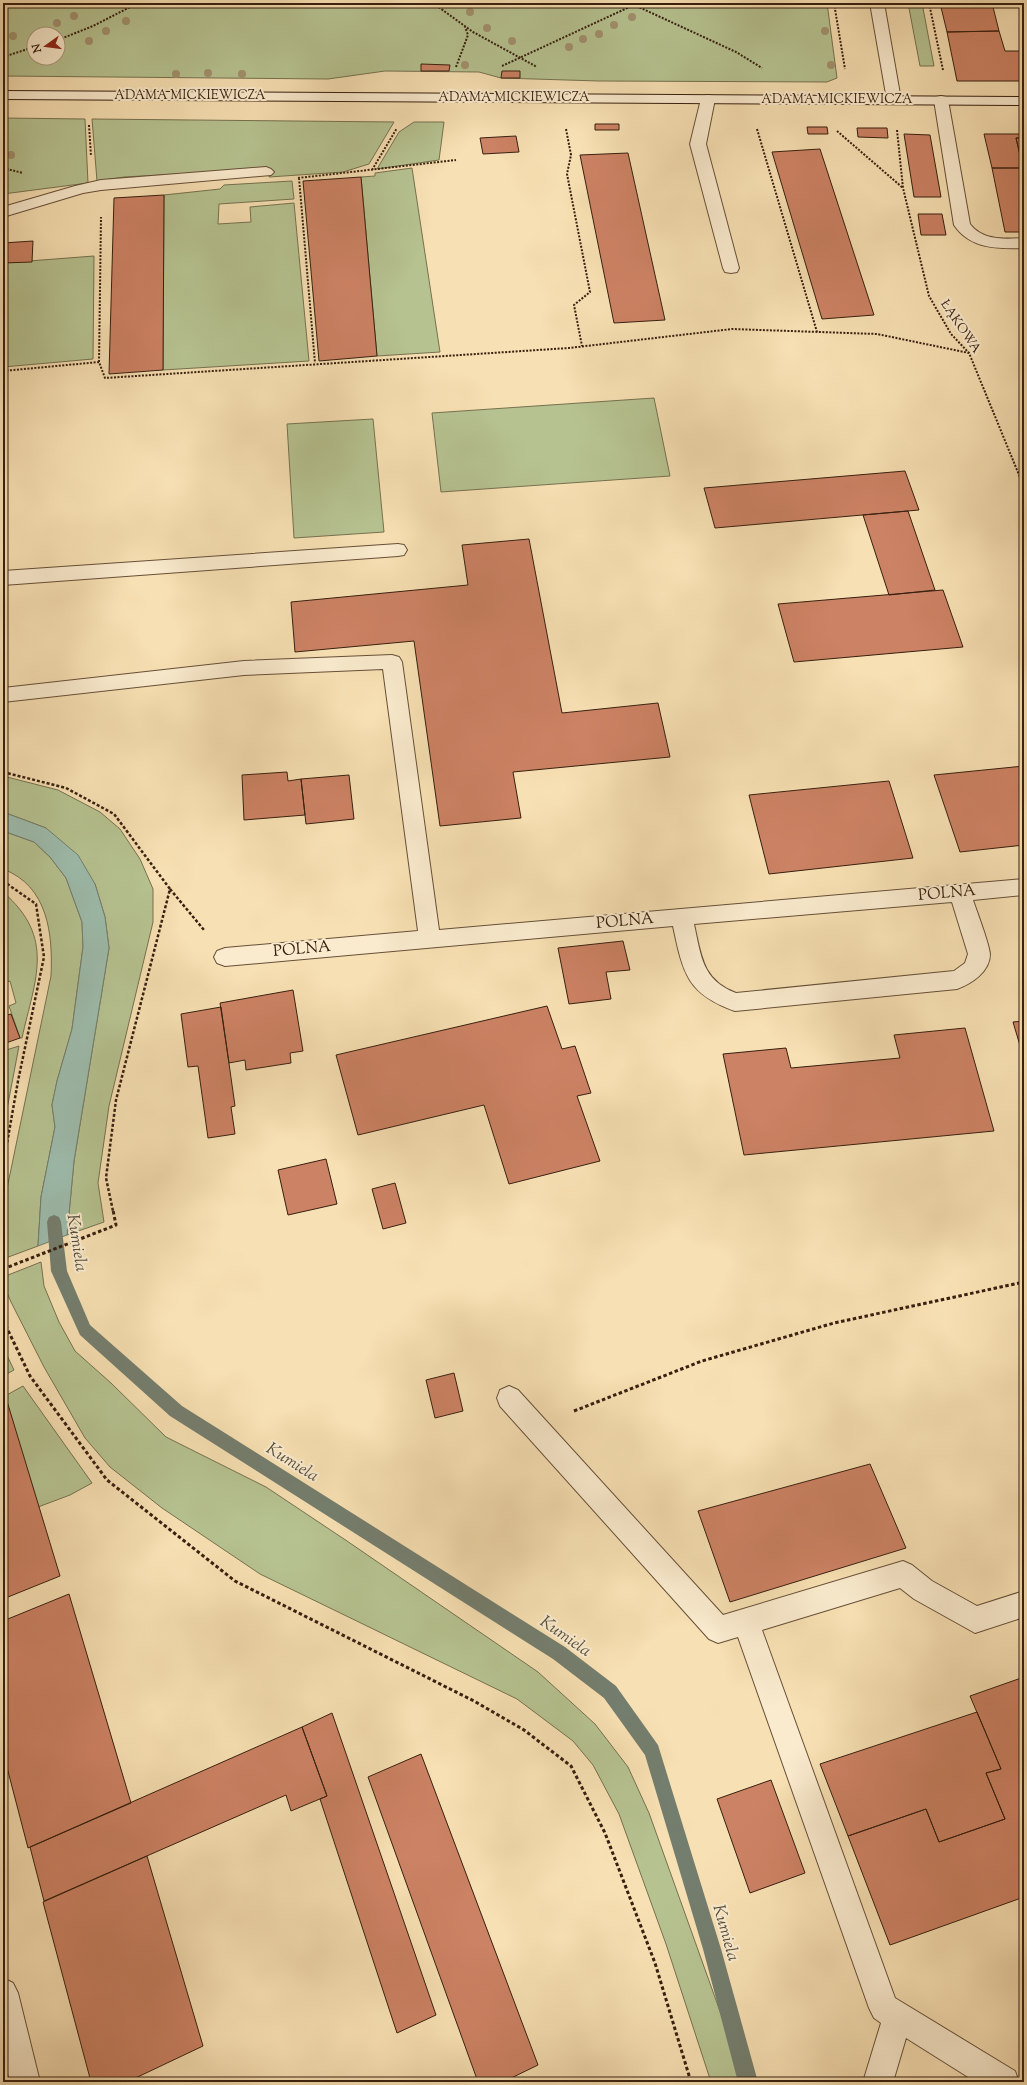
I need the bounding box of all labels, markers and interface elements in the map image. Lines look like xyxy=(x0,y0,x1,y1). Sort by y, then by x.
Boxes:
north arrow xyxy=(26,26,66,66)
text: N xyxy=(28,42,46,55)
street label: ADAMA MICKIEWICZA xyxy=(114,87,266,105)
street label: ADAMA MICKIEWICZA xyxy=(438,89,590,107)
street label: ADAMA MICKIEWICZA xyxy=(761,91,913,109)
street label: ŁĄKOWA xyxy=(935,297,985,358)
street label: POLNA xyxy=(917,880,977,908)
street label: POLNA xyxy=(595,908,655,936)
street label: POLNA xyxy=(272,936,332,964)
water label: Kumiela xyxy=(60,1213,92,1274)
water label: Kumiela xyxy=(261,1437,323,1489)
water label: Kumiela xyxy=(534,1611,596,1664)
water label: Kumiela xyxy=(705,1902,745,1964)

